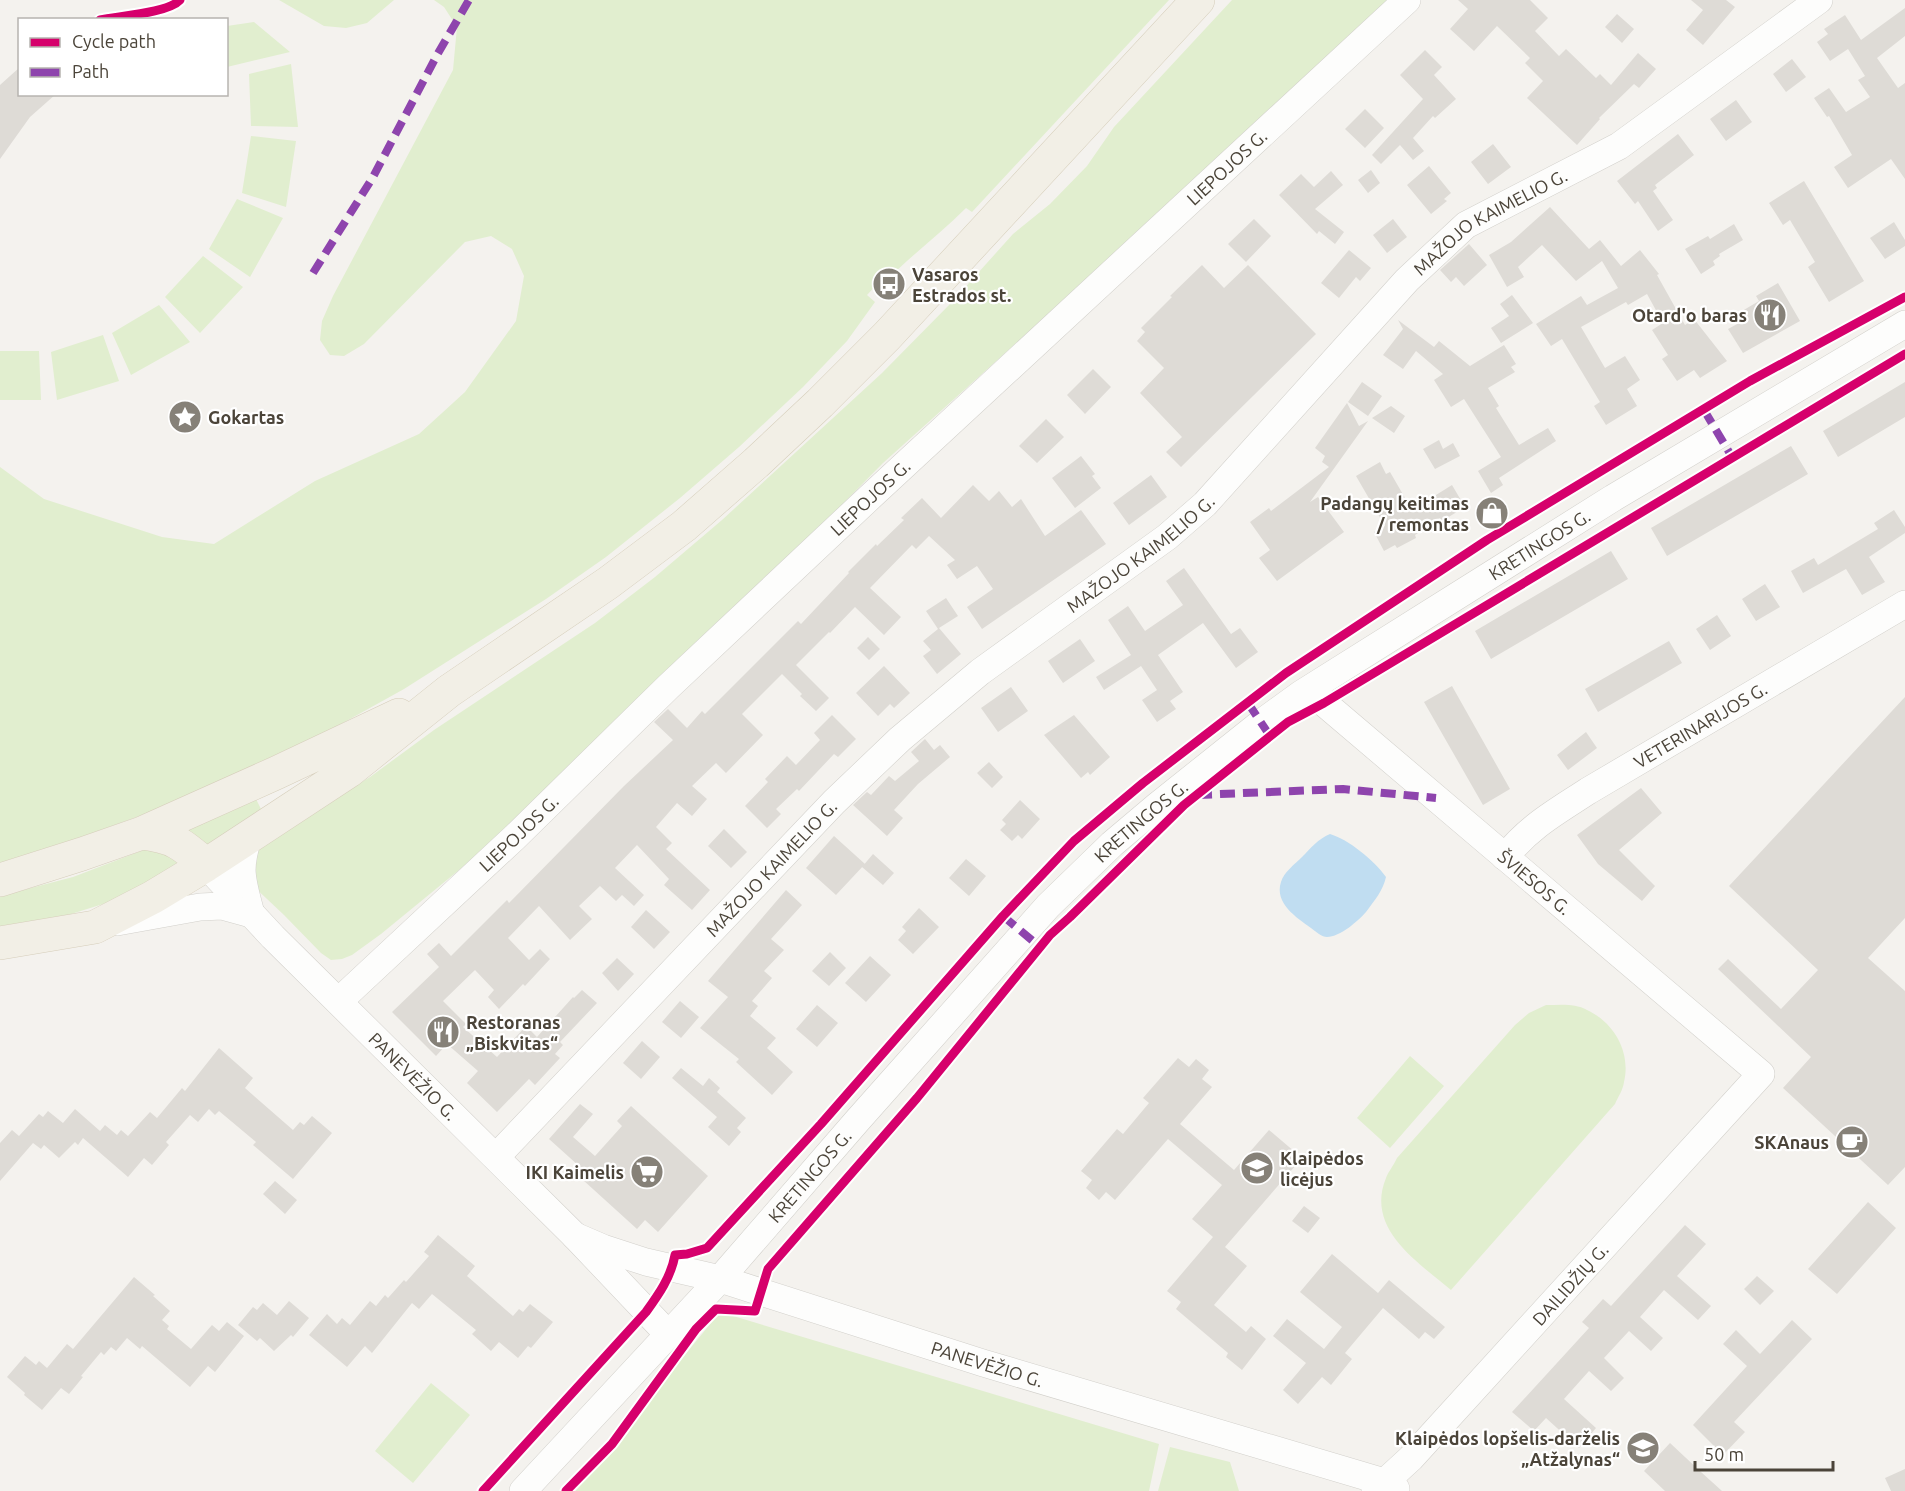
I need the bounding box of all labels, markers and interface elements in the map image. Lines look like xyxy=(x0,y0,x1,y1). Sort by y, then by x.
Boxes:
legend xyxy=(18,18,228,96)
text: Cycle path xyxy=(72,31,156,51)
text: Path xyxy=(72,61,109,81)
street label: LIEPOJOS G. xyxy=(1183,125,1271,209)
street label: MAŽOJO KAIMELIO G. xyxy=(1409,165,1570,279)
place label: Vasaros Estrados st. xyxy=(912,264,1011,305)
bus stop icon: Vasaros Estrados st. xyxy=(871,266,907,302)
restaurant icon: Otard'o baras xyxy=(1752,297,1788,333)
place label: Otard'o baras xyxy=(1632,305,1747,325)
place icon: Gokartas xyxy=(167,399,203,435)
place label: Gokartas xyxy=(208,407,284,427)
street label: LIEPOJOS G. xyxy=(826,455,914,539)
street label: MAŽOJO KAIMELIO G. xyxy=(1063,491,1218,616)
place label: Padangų keitimas / remontas xyxy=(1320,493,1469,534)
shop icon: Padangų keitimas / remontas xyxy=(1474,495,1510,531)
street label: KRETINGOS G. xyxy=(1485,505,1594,584)
street label: VETERINARIJOS G. xyxy=(1630,678,1770,772)
street label: KRETINGOS G. xyxy=(1090,776,1191,866)
street label: LIEPOJOS G. xyxy=(475,791,562,875)
street label: MAŽOJO KAIMELIO G. xyxy=(702,796,841,940)
street label: ŠVIESOS G. xyxy=(1494,845,1575,919)
place label: Restoranas „Biskvitas“ xyxy=(466,1012,560,1053)
restaurant icon: Restoranas „Biskvitas“ xyxy=(425,1014,461,1050)
street label: PANEVĖŽIO G. xyxy=(365,1028,462,1124)
cafe icon: SKAnaus xyxy=(1834,1124,1870,1160)
street label: KRETINGOS G. xyxy=(764,1125,855,1226)
place label: SKAnaus xyxy=(1754,1132,1829,1152)
place label: Klaipėdos licėjus xyxy=(1280,1148,1364,1189)
school or university icon: Klaipėdos licėjus xyxy=(1239,1150,1275,1186)
supermarket icon: IKI Kaimelis xyxy=(629,1154,665,1190)
place label: IKI Kaimelis xyxy=(525,1162,624,1182)
street label: DAILIDŽIŲ G. xyxy=(1527,1238,1612,1329)
street label: PANEVĖŽIO G. xyxy=(929,1337,1046,1390)
place label: Klaipėdos lopšelis-darželis „Atžalynas“ xyxy=(1395,1428,1620,1469)
school or university icon: Klaipėdos lopšelis-darželis „Atžalynas“ xyxy=(1625,1430,1661,1466)
scale bar xyxy=(1695,1434,1833,1472)
text: 50 m xyxy=(1704,1444,1744,1464)

